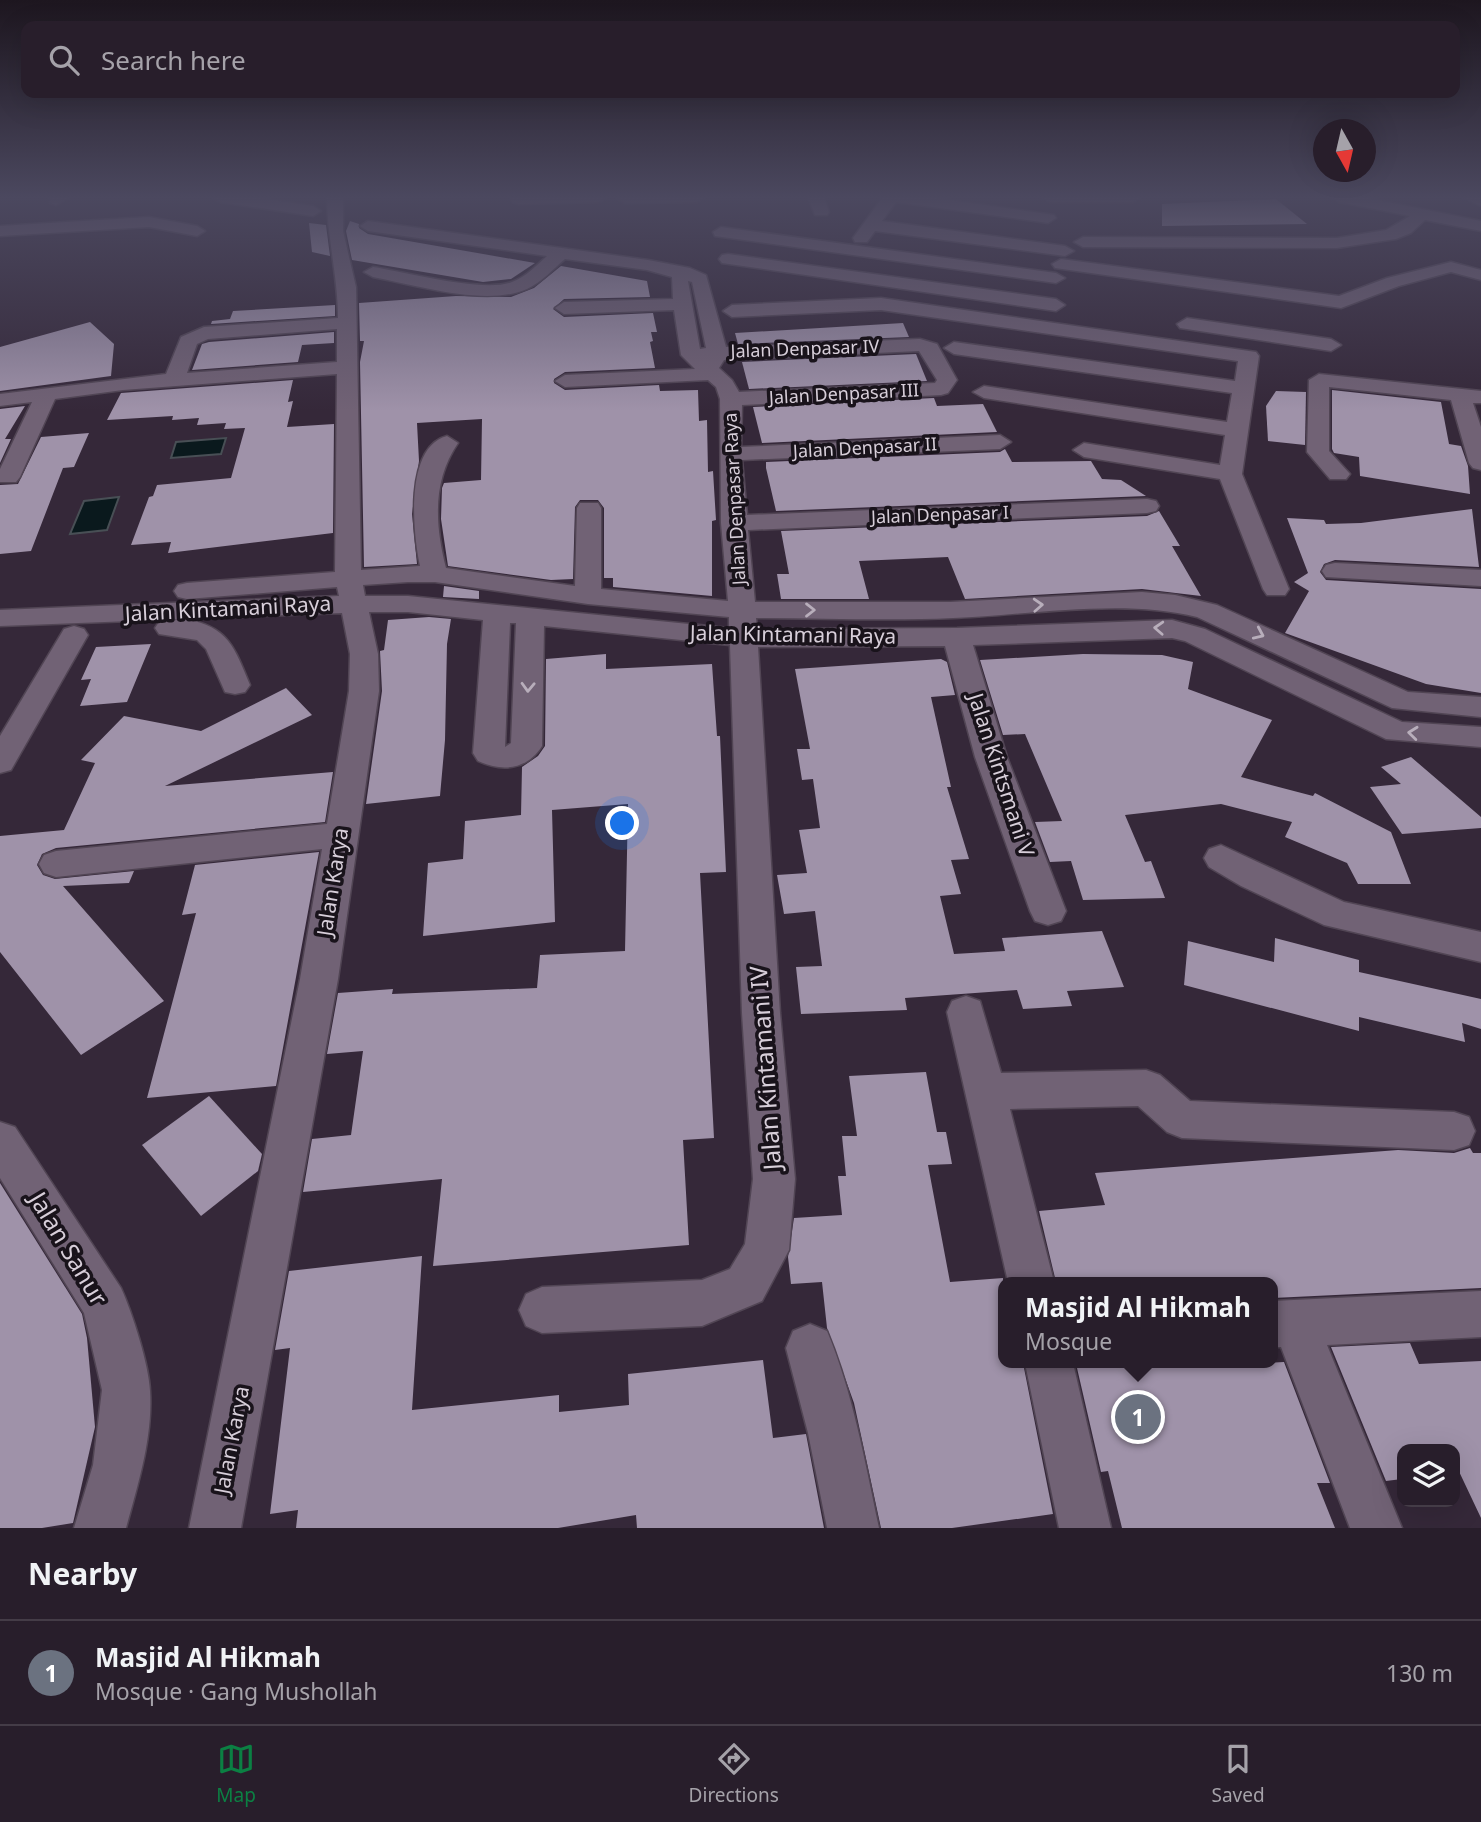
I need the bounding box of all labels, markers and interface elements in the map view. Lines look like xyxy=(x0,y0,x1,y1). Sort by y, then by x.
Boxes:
search box xyxy=(21,21,1460,98)
icon: search xyxy=(45,41,83,79)
text: Search here xyxy=(101,42,246,78)
north arrow xyxy=(1313,119,1376,182)
street label: Jalan Denpasar IV xyxy=(728,333,880,363)
street label: Jalan Denpasar III xyxy=(766,377,920,409)
street label: Jalan Denpasar Raya xyxy=(718,412,751,588)
street label: Jalan Denpasar II xyxy=(790,431,938,463)
street label: Jalan Denpasar I xyxy=(869,500,1009,528)
street label: Jalan Kintamani Raya xyxy=(122,589,332,627)
one-way arrow xyxy=(1033,598,1044,613)
one-way arrow xyxy=(806,602,816,618)
street label: Jalan Kintamani Raya xyxy=(688,618,897,650)
one-way arrow xyxy=(1154,620,1165,635)
one-way arrow xyxy=(1252,626,1264,640)
one-way arrow xyxy=(520,681,535,692)
street label: Jalan Kintsmani V xyxy=(962,688,1042,860)
one-way arrow xyxy=(1407,726,1419,741)
your location xyxy=(605,806,639,840)
street label: Jalan Karya xyxy=(309,826,354,940)
street label: Jalan Kintamani IV xyxy=(741,964,788,1173)
street label: Jalan Sanur xyxy=(21,1184,116,1311)
popup xyxy=(998,1277,1278,1368)
text: Masjid Al Hikmah xyxy=(1025,1289,1251,1325)
text: Mosque xyxy=(1025,1325,1112,1357)
street label: Jalan Karya xyxy=(206,1384,255,1498)
pin: 1 xyxy=(1115,1391,1161,1443)
map controls xyxy=(1397,1444,1460,1507)
button: layers xyxy=(1397,1444,1460,1507)
text: Nearby xyxy=(28,1553,137,1594)
text: Masjid Al Hikmah xyxy=(95,1639,321,1675)
text: 1 xyxy=(44,1657,58,1689)
text: 130 m xyxy=(1386,1657,1453,1689)
text: Mosque · Gang Mushollah xyxy=(95,1675,377,1707)
tab: Map xyxy=(216,1740,256,1808)
tab: Directions xyxy=(689,1740,779,1808)
tab: Saved xyxy=(1211,1740,1265,1808)

